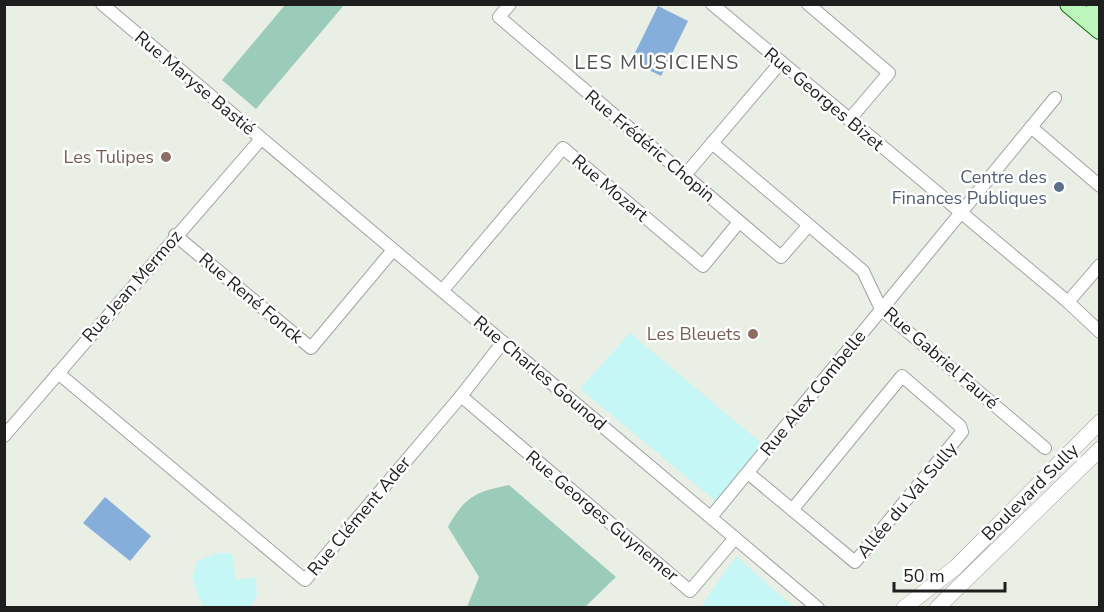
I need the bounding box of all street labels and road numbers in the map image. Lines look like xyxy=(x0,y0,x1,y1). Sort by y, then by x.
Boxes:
street label: Rue Maryse Bastié xyxy=(130,25,260,141)
street label: Rue Georges Bizet xyxy=(759,42,889,157)
street label: Rue Frédéric Chopin xyxy=(580,84,720,208)
street label: Rue Mozart xyxy=(567,149,654,227)
street label: Rue Jean Mermoz xyxy=(77,225,187,347)
street label: Rue René Fonck xyxy=(194,247,309,349)
street label: Rue Gabriel Fauré xyxy=(879,301,1003,415)
street label: Rue Charles Gounod xyxy=(468,310,612,436)
street label: Rue Alex Combelle xyxy=(755,325,871,461)
street label: Allée du Val Sully xyxy=(851,436,963,563)
street label: Boulevard Sully xyxy=(976,438,1084,546)
street label: Rue Georges Guynemer xyxy=(521,445,684,587)
street label: Rue Clément Ader xyxy=(302,451,416,581)

